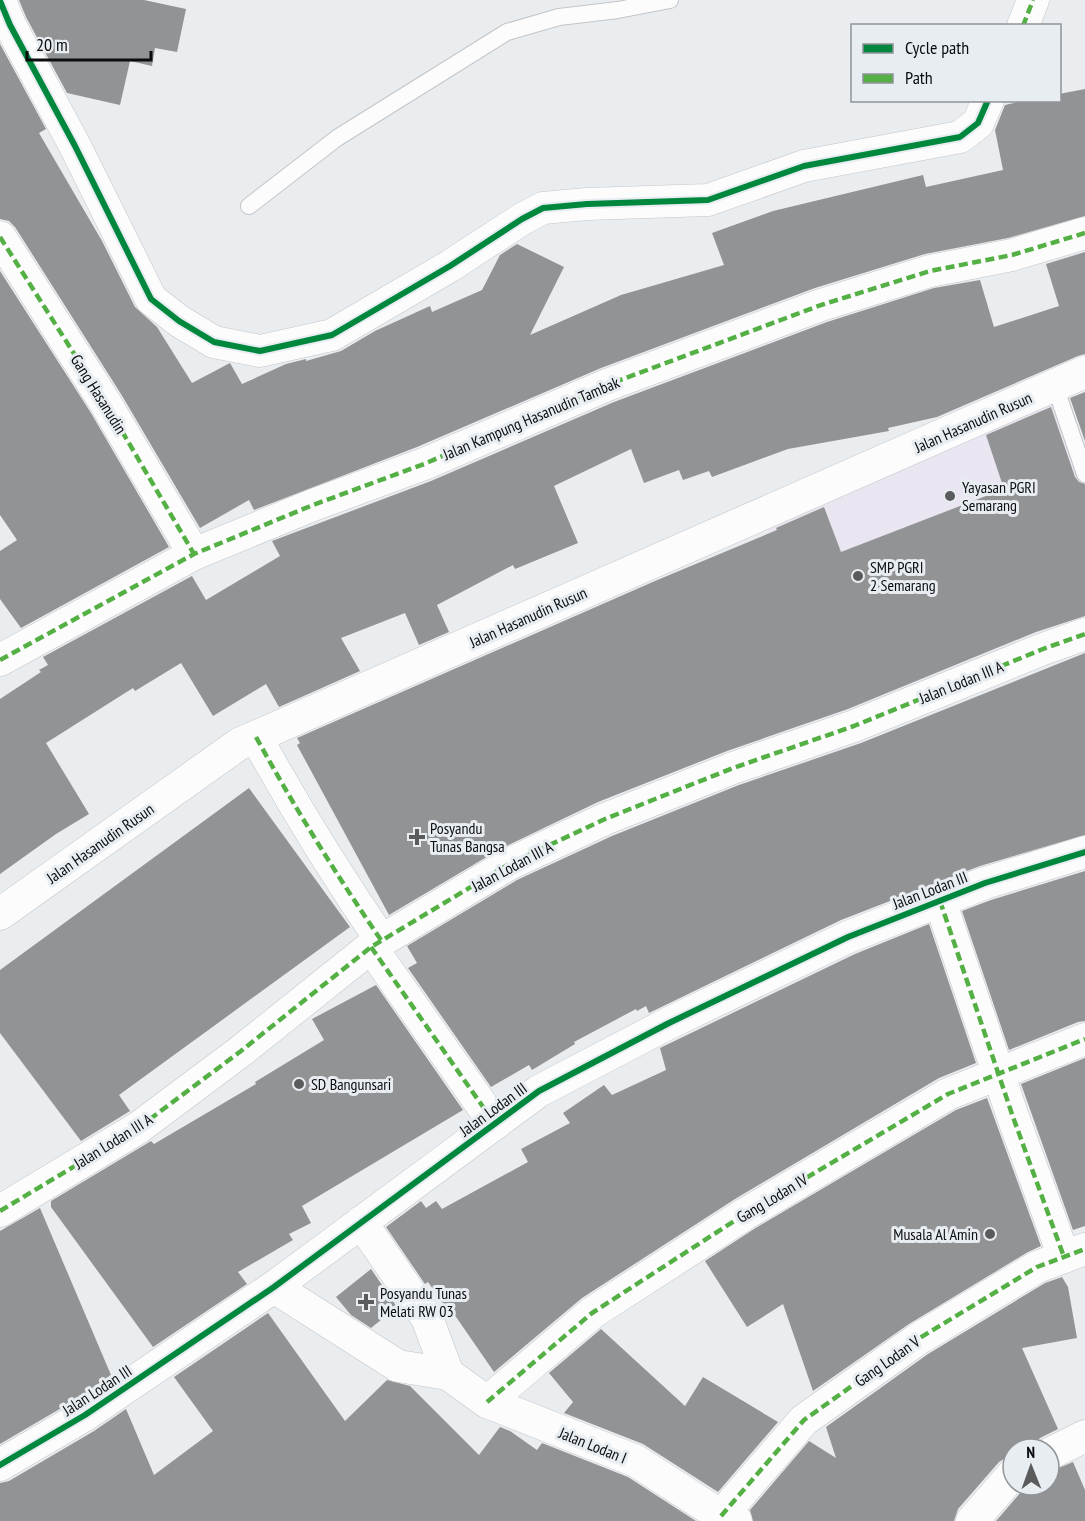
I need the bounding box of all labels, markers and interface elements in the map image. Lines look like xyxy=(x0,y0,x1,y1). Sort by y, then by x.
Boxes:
scale bar xyxy=(27,24,152,62)
legend xyxy=(851,24,1061,102)
text: 20 m xyxy=(36,33,68,56)
text: Cycle path xyxy=(905,36,969,59)
text: Path xyxy=(905,66,933,89)
street label: Gang Hasanudin xyxy=(67,351,131,437)
street label: Jalan Kampung Hasanudin Tambak xyxy=(439,371,623,465)
street label: Jalan Hasanudin Rusun xyxy=(910,387,1035,457)
place label: Yayasan PGRI Semarang xyxy=(962,477,1036,515)
marker: Yayasan PGRI Semarang xyxy=(943,489,957,503)
place label: SMP PGRI 2 Semarang xyxy=(870,557,936,595)
marker: SMP PGRI 2 Semarang xyxy=(851,569,865,583)
street label: Jalan Hasanudin Rusun xyxy=(465,582,590,652)
street label: Jalan Lodan III A xyxy=(915,656,1006,708)
street label: Jalan Hasanudin Rusun xyxy=(42,799,157,888)
place label: Posyandu Tunas Bangsa xyxy=(430,818,505,856)
marker: Posyandu Tunas Bangsa xyxy=(408,828,426,846)
street label: Jalan Lodan III A xyxy=(467,836,556,896)
street label: Jalan Lodan III xyxy=(889,867,970,914)
place label: SD Bangunsari xyxy=(311,1074,391,1094)
marker: SD Bangunsari xyxy=(292,1077,306,1091)
street label: Jalan Lodan III xyxy=(455,1078,531,1141)
street label: Jalan Lodan III A xyxy=(69,1109,156,1174)
street label: Gang Lodan IV xyxy=(733,1169,812,1227)
place label: Musala Al Amin xyxy=(893,1224,978,1244)
marker: Musala Al Amin xyxy=(983,1227,997,1241)
place label: Posyandu Tunas Melati RW 03 xyxy=(380,1283,467,1321)
marker: Posyandu Tunas Melati RW 03 xyxy=(357,1293,375,1311)
street label: Gang Lodan V xyxy=(850,1331,924,1391)
street label: Jalan Lodan III xyxy=(58,1360,135,1420)
street label: Jalan Lodan I xyxy=(555,1422,630,1468)
north arrow xyxy=(1001,1437,1061,1497)
text: N xyxy=(1026,1442,1035,1462)

